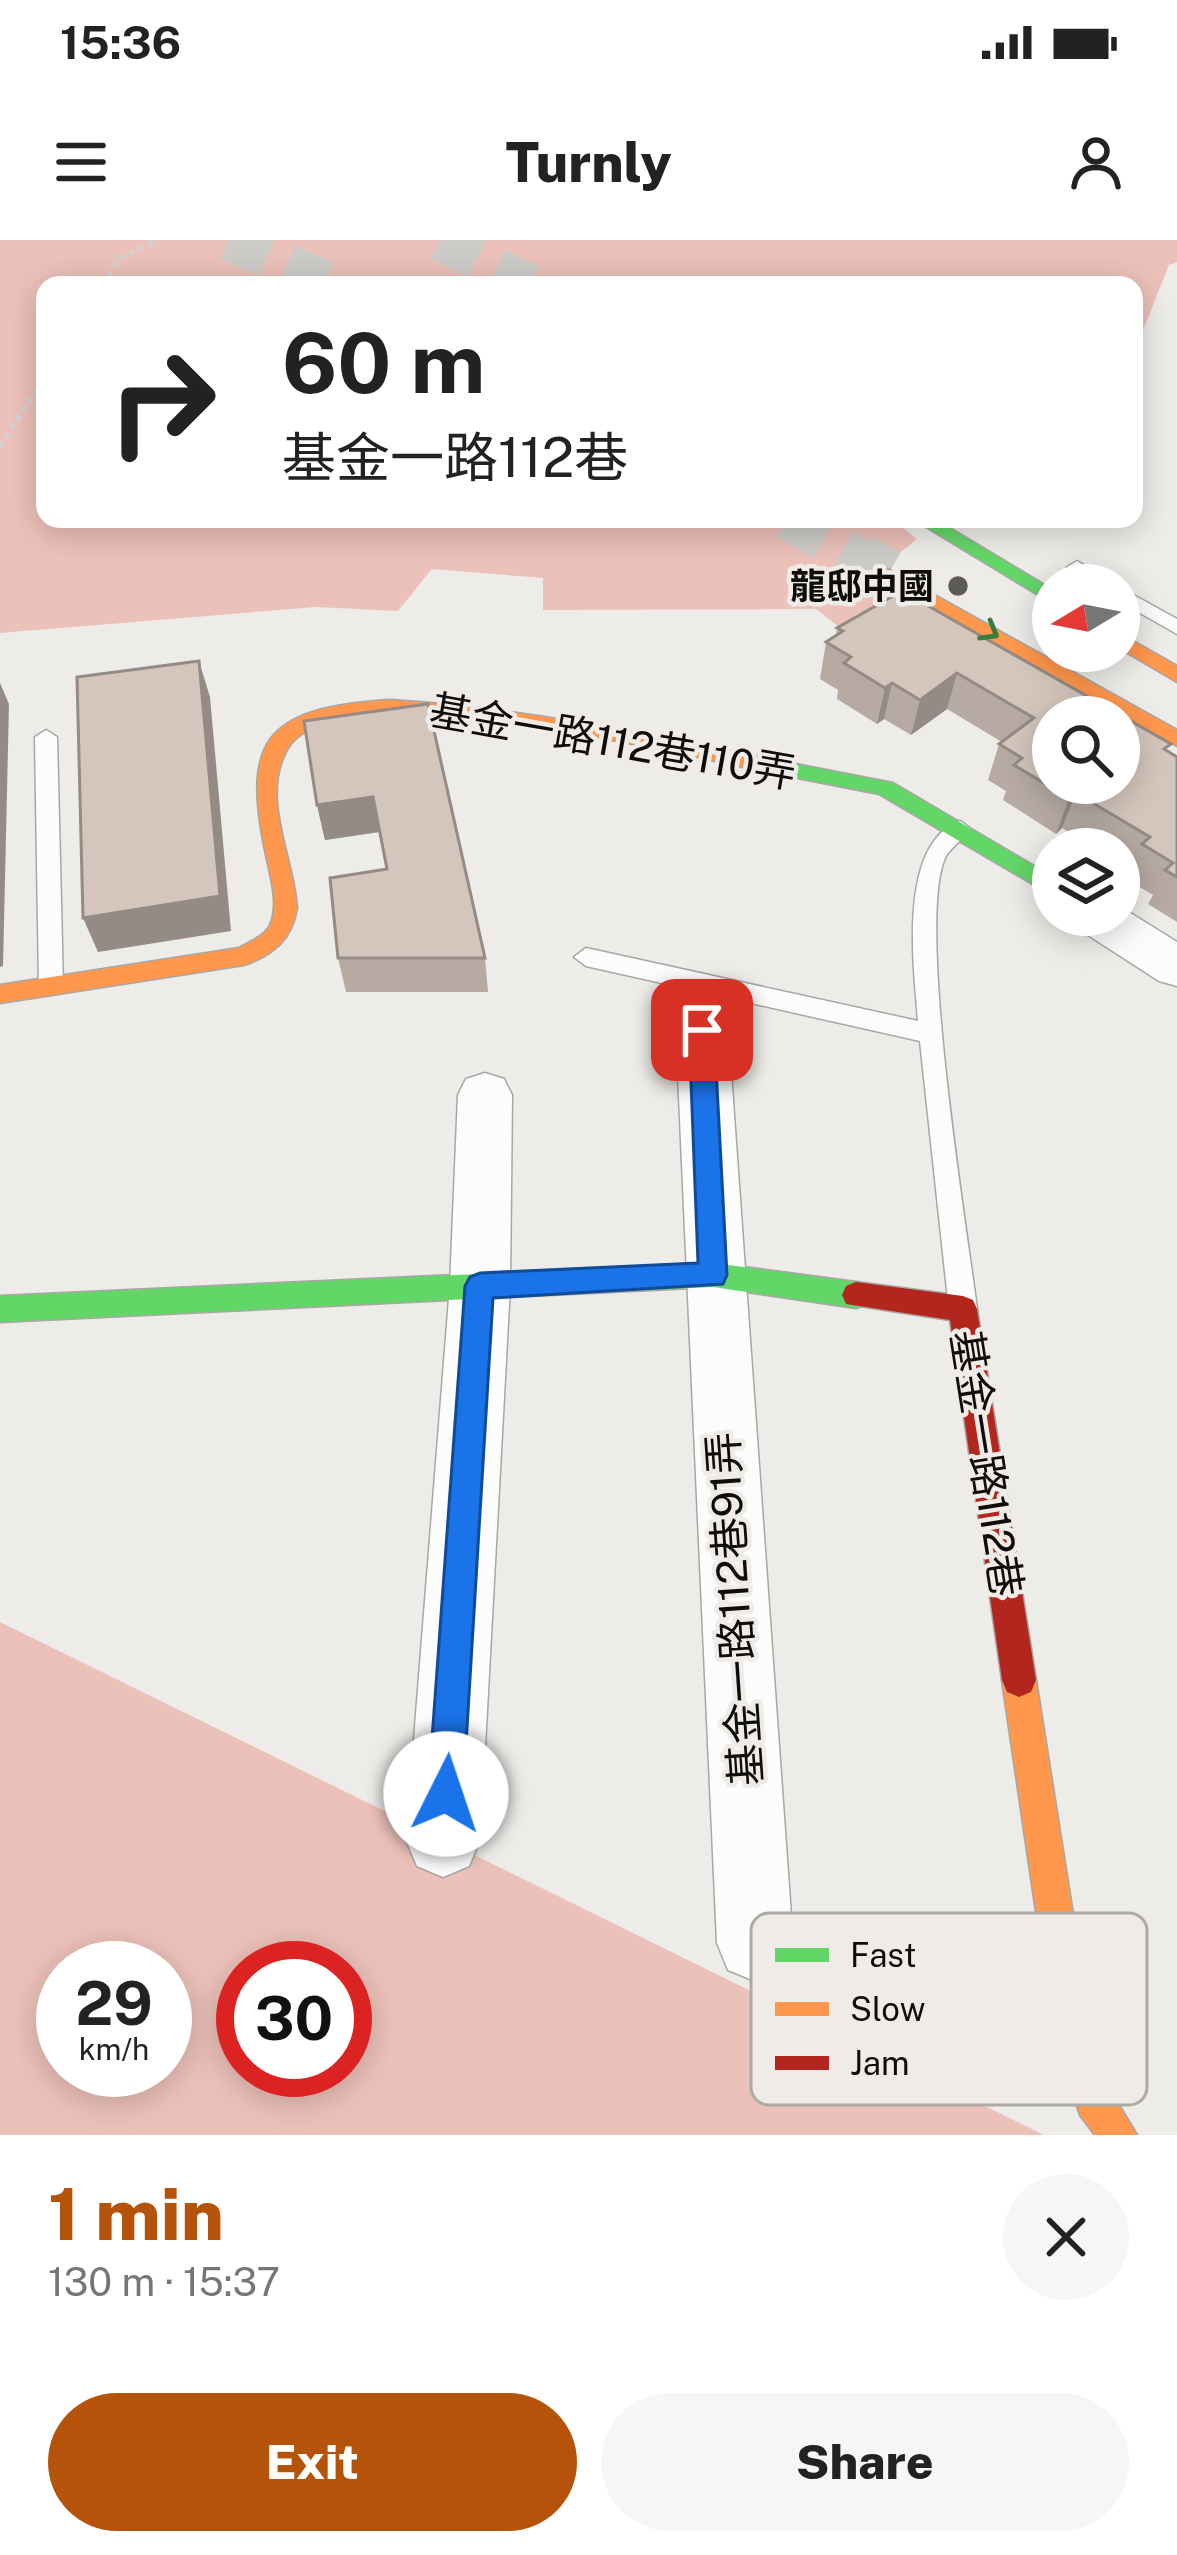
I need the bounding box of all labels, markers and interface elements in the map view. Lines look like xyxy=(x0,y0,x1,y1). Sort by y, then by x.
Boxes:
text: 15:36 xyxy=(60,16,181,69)
icon: menu xyxy=(48,129,114,195)
icon: person xyxy=(1063,129,1129,195)
text: Turnly xyxy=(505,131,672,194)
text: 60 m xyxy=(282,313,486,412)
icon: right xyxy=(84,324,240,480)
text: 基金一路112巷 xyxy=(282,426,628,489)
north arrow xyxy=(1032,564,1140,672)
map controls xyxy=(1032,564,1140,936)
place label: 龍邸中國 xyxy=(790,565,934,607)
marker: 龍邸中國 xyxy=(945,573,971,599)
one-way arrow xyxy=(977,618,999,641)
street label: 基金一路112巷110弄 xyxy=(426,685,800,797)
button: search xyxy=(1032,696,1140,804)
button: layers xyxy=(1032,828,1140,936)
pin xyxy=(651,979,753,1081)
icon: arrive xyxy=(669,997,735,1063)
street label: 基金一路112巷 xyxy=(942,1326,1032,1600)
street label: 基金一路112巷91弄 xyxy=(697,1430,771,1788)
position arrow xyxy=(383,1731,509,1857)
legend xyxy=(751,1913,1147,2105)
text: Fast xyxy=(850,1936,917,1974)
speed limit sign: 30 xyxy=(216,1941,372,2097)
text: 29 xyxy=(75,1968,153,2039)
text: Slow xyxy=(850,1990,925,2028)
text: km/h xyxy=(79,2031,149,2067)
text: Jam xyxy=(850,2044,910,2082)
text: 1 min xyxy=(48,2172,224,2256)
button: close xyxy=(1003,2174,1129,2300)
text: 130 m · 15:37 xyxy=(48,2259,280,2305)
button: Exit xyxy=(48,2393,577,2531)
button: Share xyxy=(601,2393,1129,2531)

